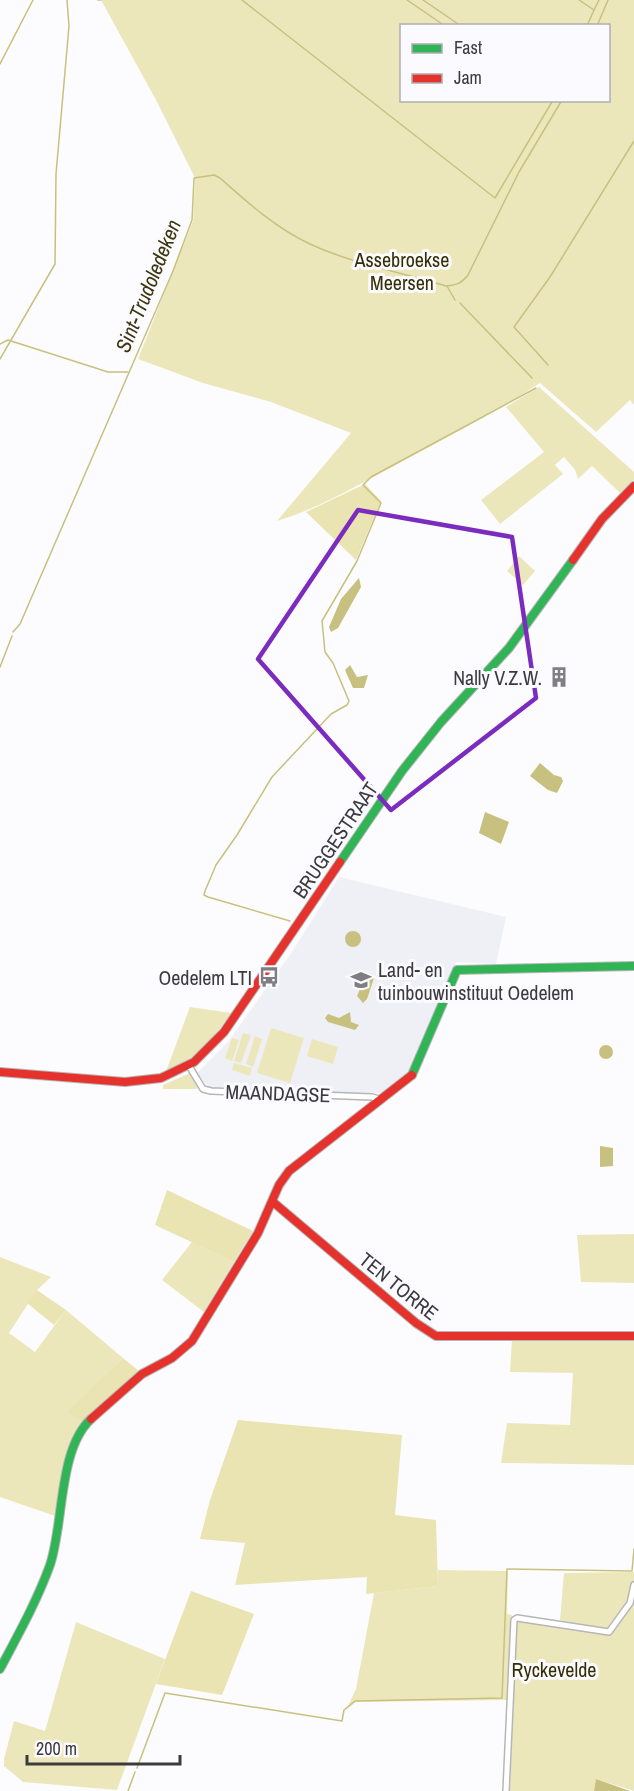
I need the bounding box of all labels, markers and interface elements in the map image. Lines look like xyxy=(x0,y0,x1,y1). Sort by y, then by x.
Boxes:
legend xyxy=(400,24,610,102)
text: Fast xyxy=(454,35,482,60)
text: Jam xyxy=(454,65,482,90)
water label: Sint-Trudoledeken xyxy=(108,215,188,357)
park label: Assebroekse Meersen xyxy=(354,246,449,296)
place label: Nally V.Z.W. xyxy=(453,664,542,691)
building icon: Nally V.Z.W. xyxy=(547,665,571,689)
street label: BRUGGESTRAAT xyxy=(286,777,384,903)
place label: Land- en tuinbouwinstituut Oedelem xyxy=(378,956,574,1006)
place label: Oedelem LTI xyxy=(158,964,252,991)
bus stop icon: Oedelem LTI xyxy=(257,965,281,989)
school or university icon: Land- en tuinbouwinstituut Oedelem xyxy=(349,968,373,992)
street label: MAANDAGSE xyxy=(225,1078,331,1108)
street label: TEN TORRE xyxy=(354,1246,444,1326)
park label: Ryckevelde xyxy=(512,1656,596,1683)
scale bar xyxy=(27,1728,180,1766)
text: 200 m xyxy=(36,1736,77,1761)

